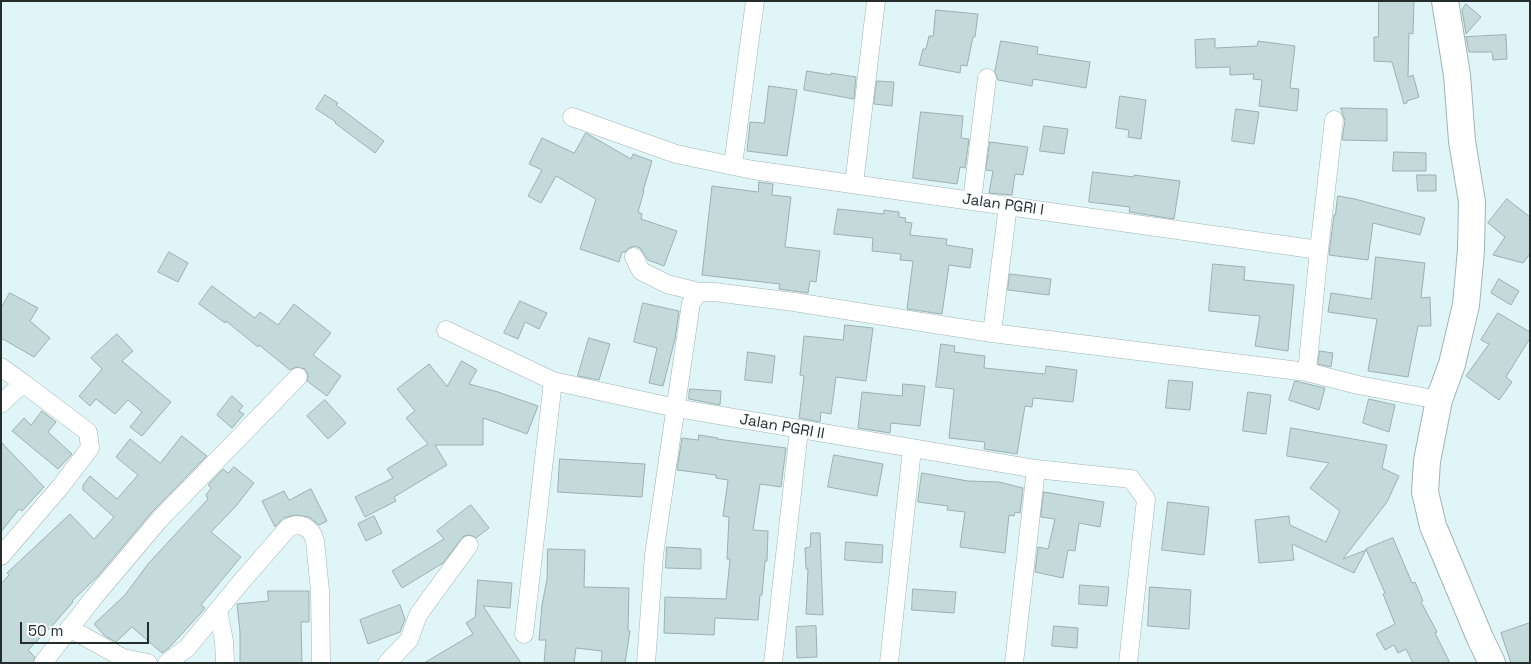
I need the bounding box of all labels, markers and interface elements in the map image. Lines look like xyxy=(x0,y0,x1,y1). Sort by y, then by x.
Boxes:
street label: Jalan PGRI I xyxy=(961,190,1045,220)
street label: Jalan PGRI II xyxy=(738,411,826,443)
scale bar xyxy=(22,612,151,644)
text: 50 m xyxy=(28,621,63,640)

